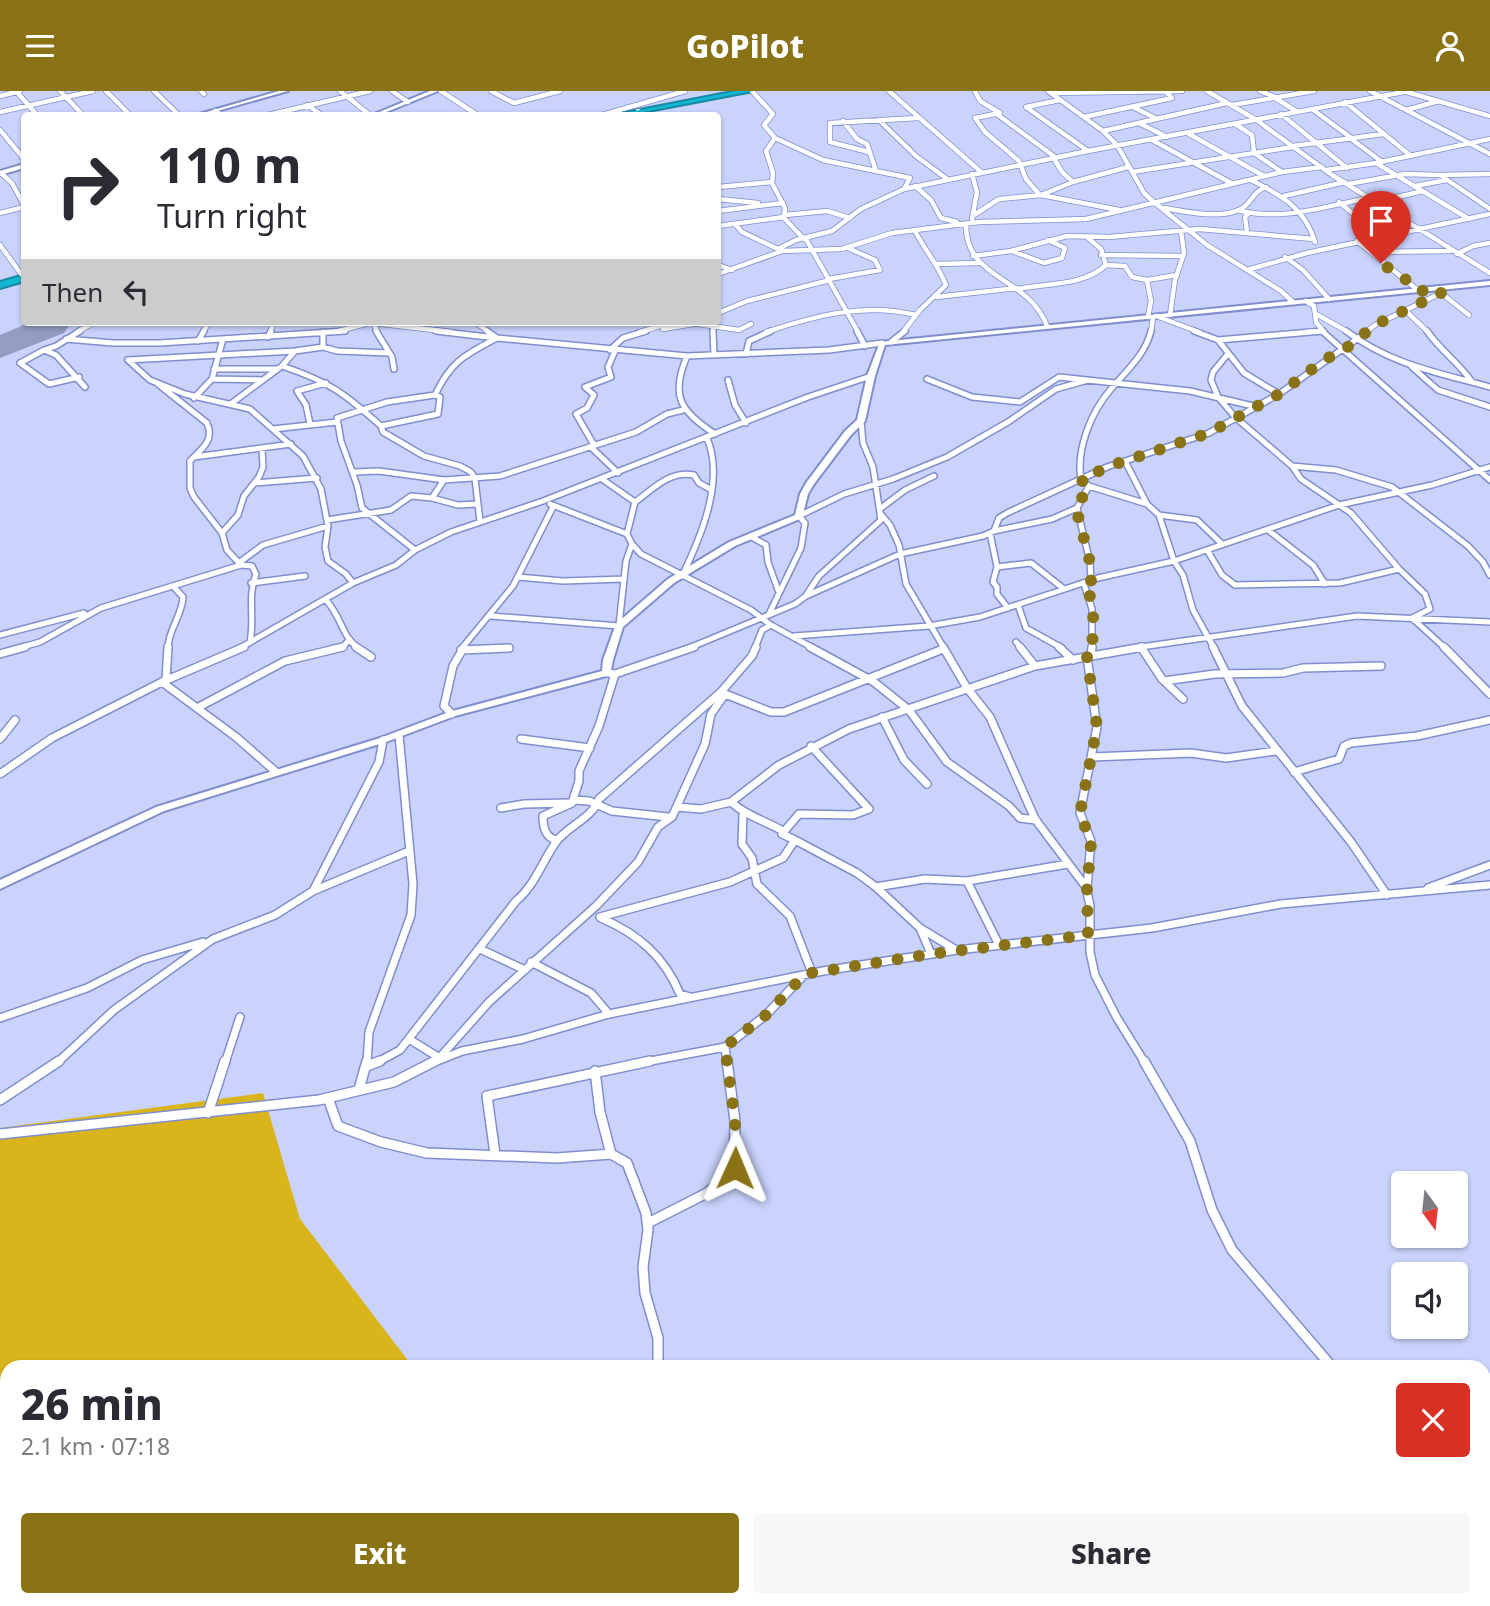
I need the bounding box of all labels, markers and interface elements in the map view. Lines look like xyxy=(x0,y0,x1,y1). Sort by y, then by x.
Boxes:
text: GoPilot xyxy=(686,24,804,67)
icon: menu xyxy=(21,27,59,65)
icon: person xyxy=(1431,27,1469,65)
text: 110 m xyxy=(157,131,302,197)
icon: right xyxy=(42,140,133,231)
pin xyxy=(1351,191,1411,263)
text: Turn right xyxy=(157,194,307,237)
icon: arrive xyxy=(1362,202,1400,240)
icon: left xyxy=(117,273,155,311)
text: Then xyxy=(42,274,103,310)
position arrow xyxy=(698,1131,772,1205)
north arrow xyxy=(1391,1171,1468,1248)
map controls xyxy=(1391,1171,1468,1339)
button: sound xyxy=(1391,1262,1468,1339)
text: 26 min xyxy=(21,1375,163,1432)
button: close xyxy=(1396,1383,1470,1457)
text: 2.1 km · 07:18 xyxy=(21,1430,170,1462)
button: Exit xyxy=(21,1513,739,1593)
button: Share xyxy=(753,1513,1470,1593)

